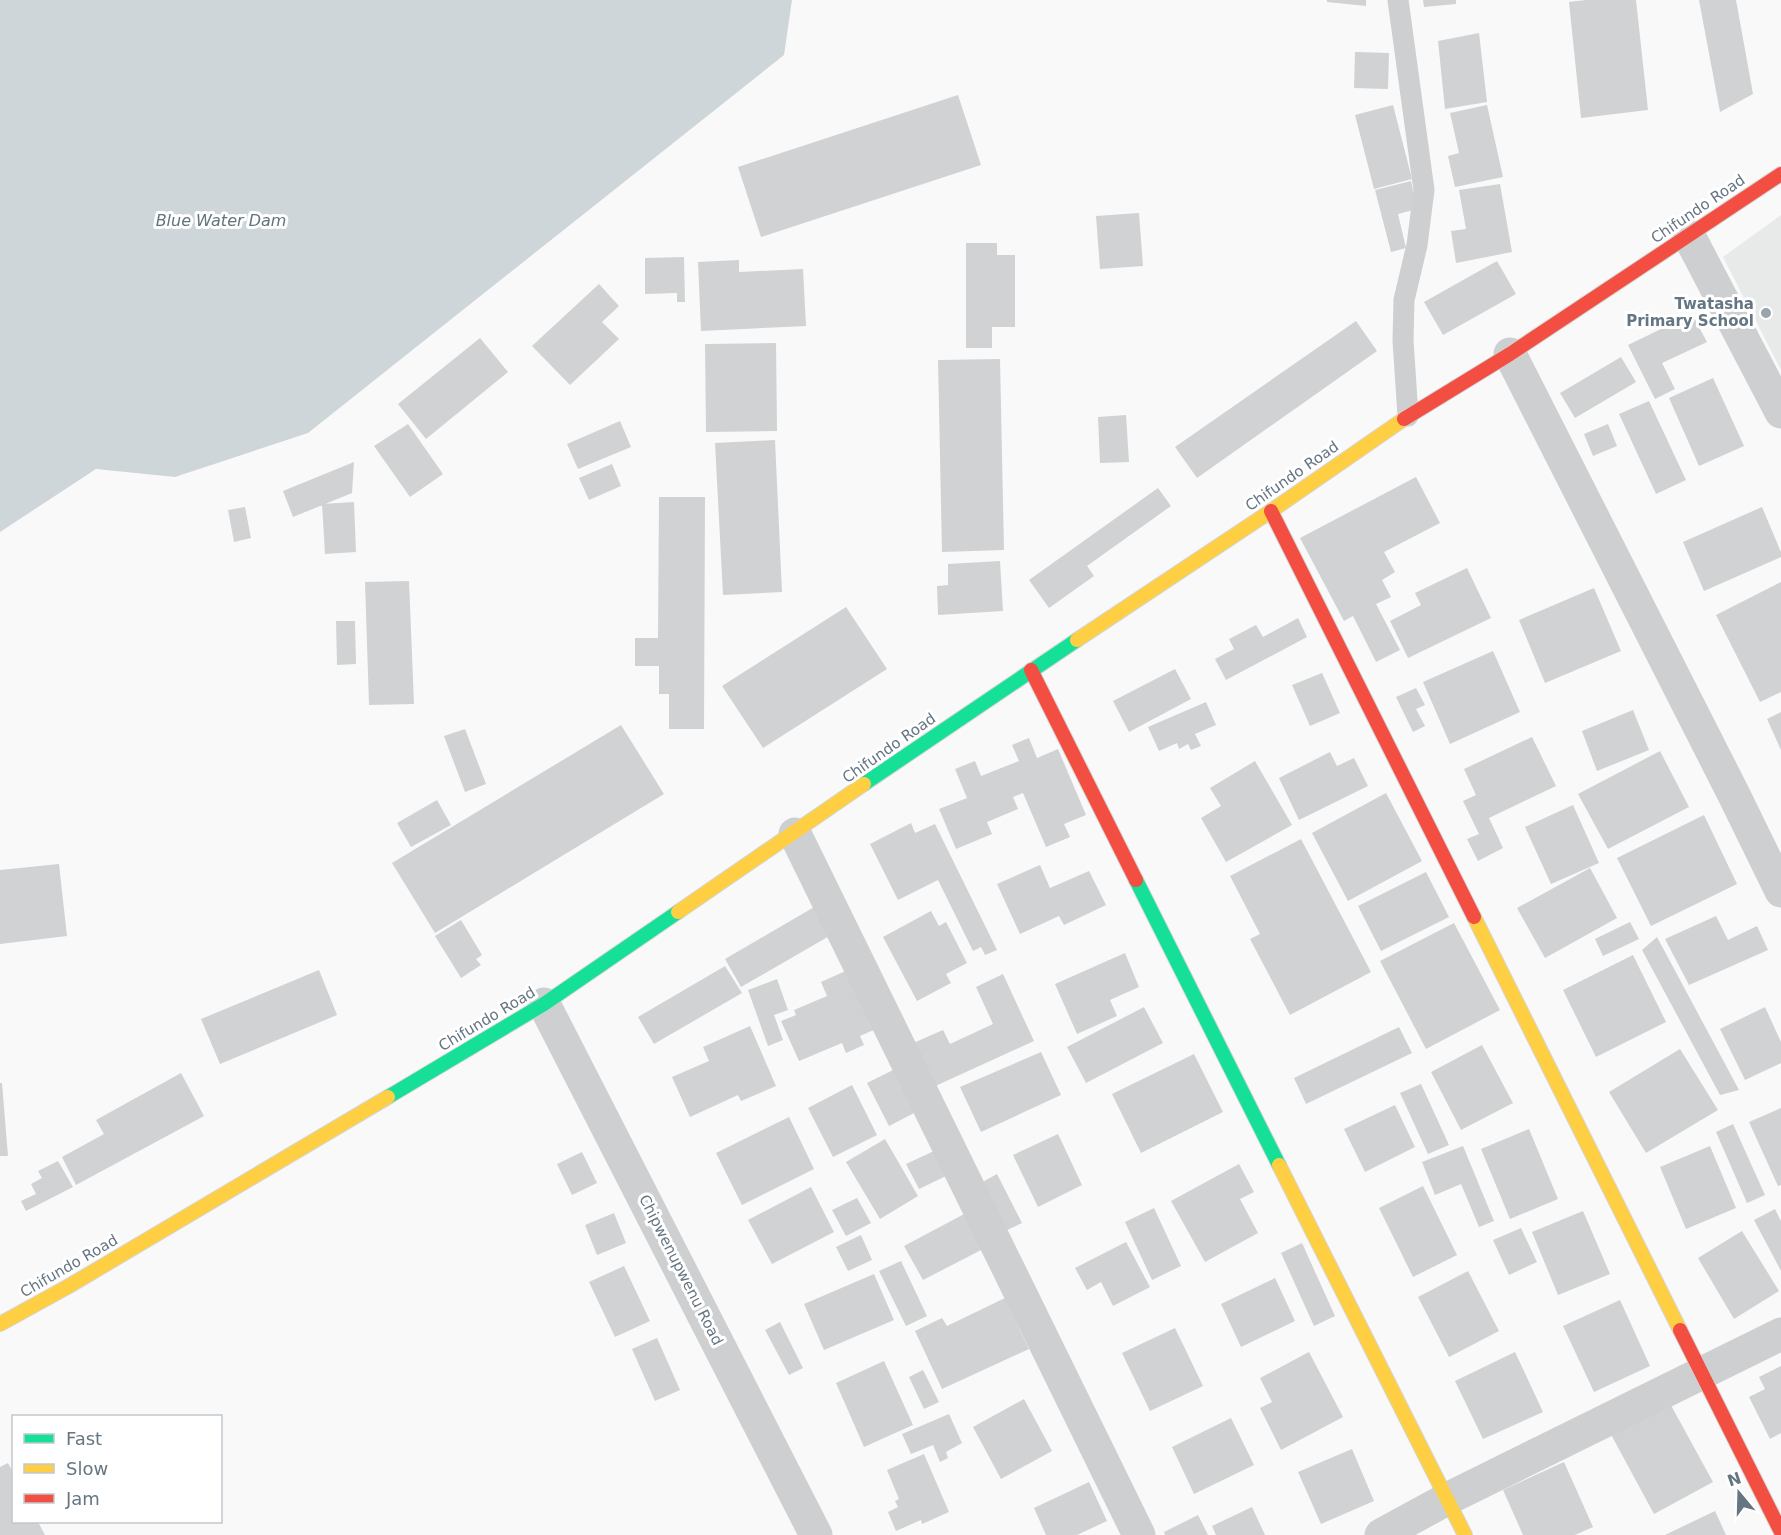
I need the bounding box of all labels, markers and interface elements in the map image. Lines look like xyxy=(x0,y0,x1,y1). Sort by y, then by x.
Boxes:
street label: Chifundo Road xyxy=(1648,171,1748,247)
water label: Blue Water Dam xyxy=(156,211,286,230)
place label: Twatasha Primary School xyxy=(1626,295,1754,330)
marker: Twatasha Primary School xyxy=(1759,306,1773,320)
street label: Chifundo Road xyxy=(1242,437,1342,515)
street label: Chifundo Road xyxy=(839,709,939,787)
street label: Chifundo Road xyxy=(435,983,539,1055)
street label: Chipwenupwenu Road xyxy=(635,1192,727,1348)
street label: Chifundo Road xyxy=(17,1231,121,1301)
legend xyxy=(12,1415,222,1523)
text: Fast xyxy=(66,1428,102,1449)
text: Slow xyxy=(66,1458,108,1479)
north arrow xyxy=(1709,1463,1769,1523)
text: N xyxy=(1725,1468,1744,1490)
text: Jam xyxy=(65,1488,100,1509)

